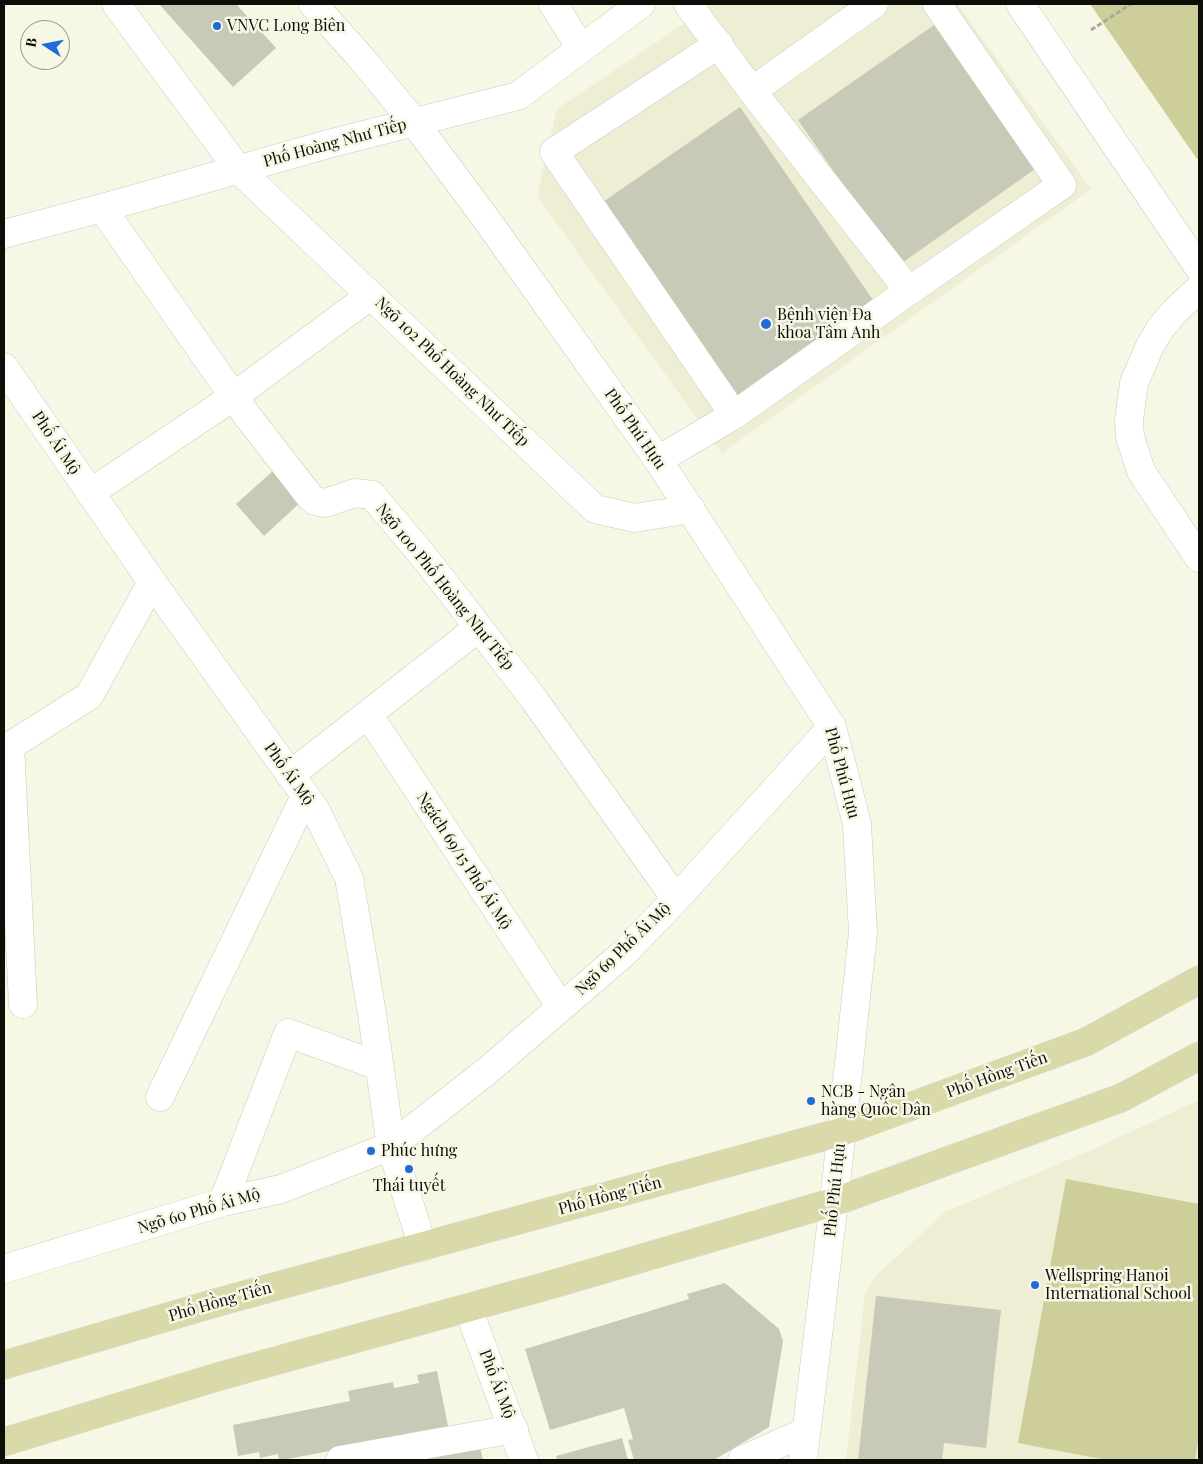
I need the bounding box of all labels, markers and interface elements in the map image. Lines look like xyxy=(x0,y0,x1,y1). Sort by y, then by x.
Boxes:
place label: VNVC Long Biên xyxy=(227,16,345,36)
north arrow xyxy=(20,20,70,70)
marker: VNVC Long Biên xyxy=(211,20,223,32)
text: B xyxy=(21,36,41,49)
street label: Phố Hoàng Như Tiếp xyxy=(261,115,409,171)
street label: Ngõ 102 Phố Hoàng Như Tiếp xyxy=(371,293,533,451)
place label: Bệnh viện Đa khoa Tâm Anh xyxy=(777,305,880,343)
marker: Bệnh viện Đa khoa Tâm Anh xyxy=(759,317,773,331)
street label: Phố Phú Hựu xyxy=(600,385,670,473)
street label: Phố Ái Mộ xyxy=(28,408,84,478)
street label: Ngõ 100 Phố Hoàng Như Tiếp xyxy=(372,500,518,674)
street label: Phố Phú Hựu xyxy=(821,725,863,821)
street label: Phố Ái Mộ xyxy=(260,739,318,809)
street label: Ngách 69/15 Phố Ái Mộ xyxy=(412,789,516,933)
street label: Ngõ 69 Phố Ái Mộ xyxy=(571,899,675,999)
street label: Phố Hồng Tiến xyxy=(944,1048,1050,1102)
place label: NCB - Ngân hàng Quốc Dân xyxy=(821,1082,931,1120)
marker: NCB - Ngân hàng Quốc Dân xyxy=(805,1095,817,1107)
place label: Phúc hưng xyxy=(381,1141,457,1161)
street label: Phố Phú Hựu xyxy=(821,1142,849,1238)
marker: Phúc hưng xyxy=(365,1145,377,1157)
marker: Thái tuyết xyxy=(403,1163,415,1175)
street label: Phố Hồng Tiến xyxy=(556,1173,664,1219)
place label: Thái tuyết xyxy=(373,1176,445,1196)
street label: Ngõ 60 Phố Ái Mộ xyxy=(136,1184,262,1238)
place label: Wellspring Hanoi International School xyxy=(1045,1266,1191,1304)
street label: Phố Hồng Tiến xyxy=(166,1278,274,1326)
marker: Wellspring Hanoi International School xyxy=(1029,1279,1041,1291)
street label: Phố Ái Mộ xyxy=(475,1347,519,1421)

